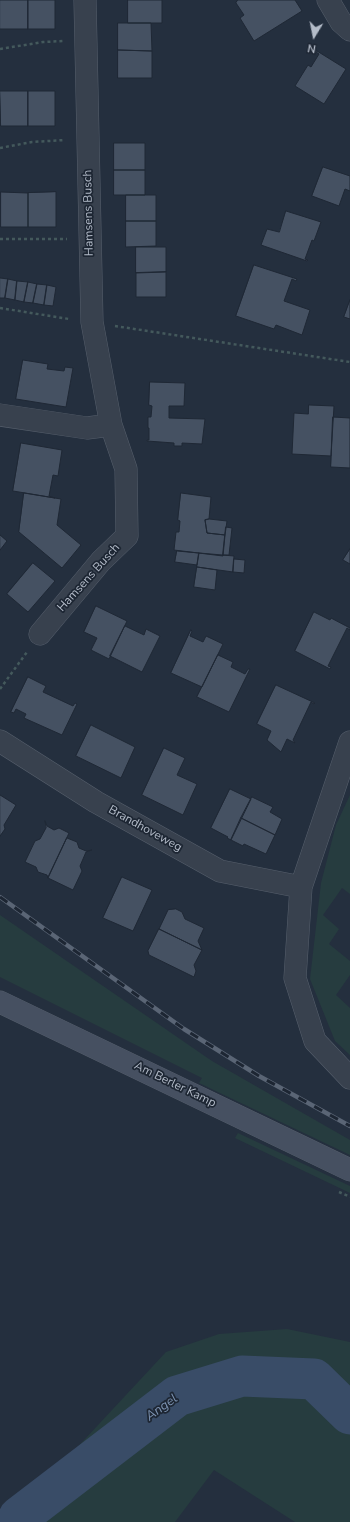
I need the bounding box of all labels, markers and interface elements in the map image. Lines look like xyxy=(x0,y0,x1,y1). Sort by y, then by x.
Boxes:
north arrow xyxy=(294,16,334,56)
text: N xyxy=(306,40,317,56)
street label: Hamsens Busch xyxy=(81,170,97,256)
street label: Hamsens Busch xyxy=(55,541,123,615)
street label: Brandhoveweg xyxy=(106,803,184,855)
street label: Am Berler Kamp xyxy=(132,1059,218,1111)
water label: Angel xyxy=(143,1391,181,1425)

